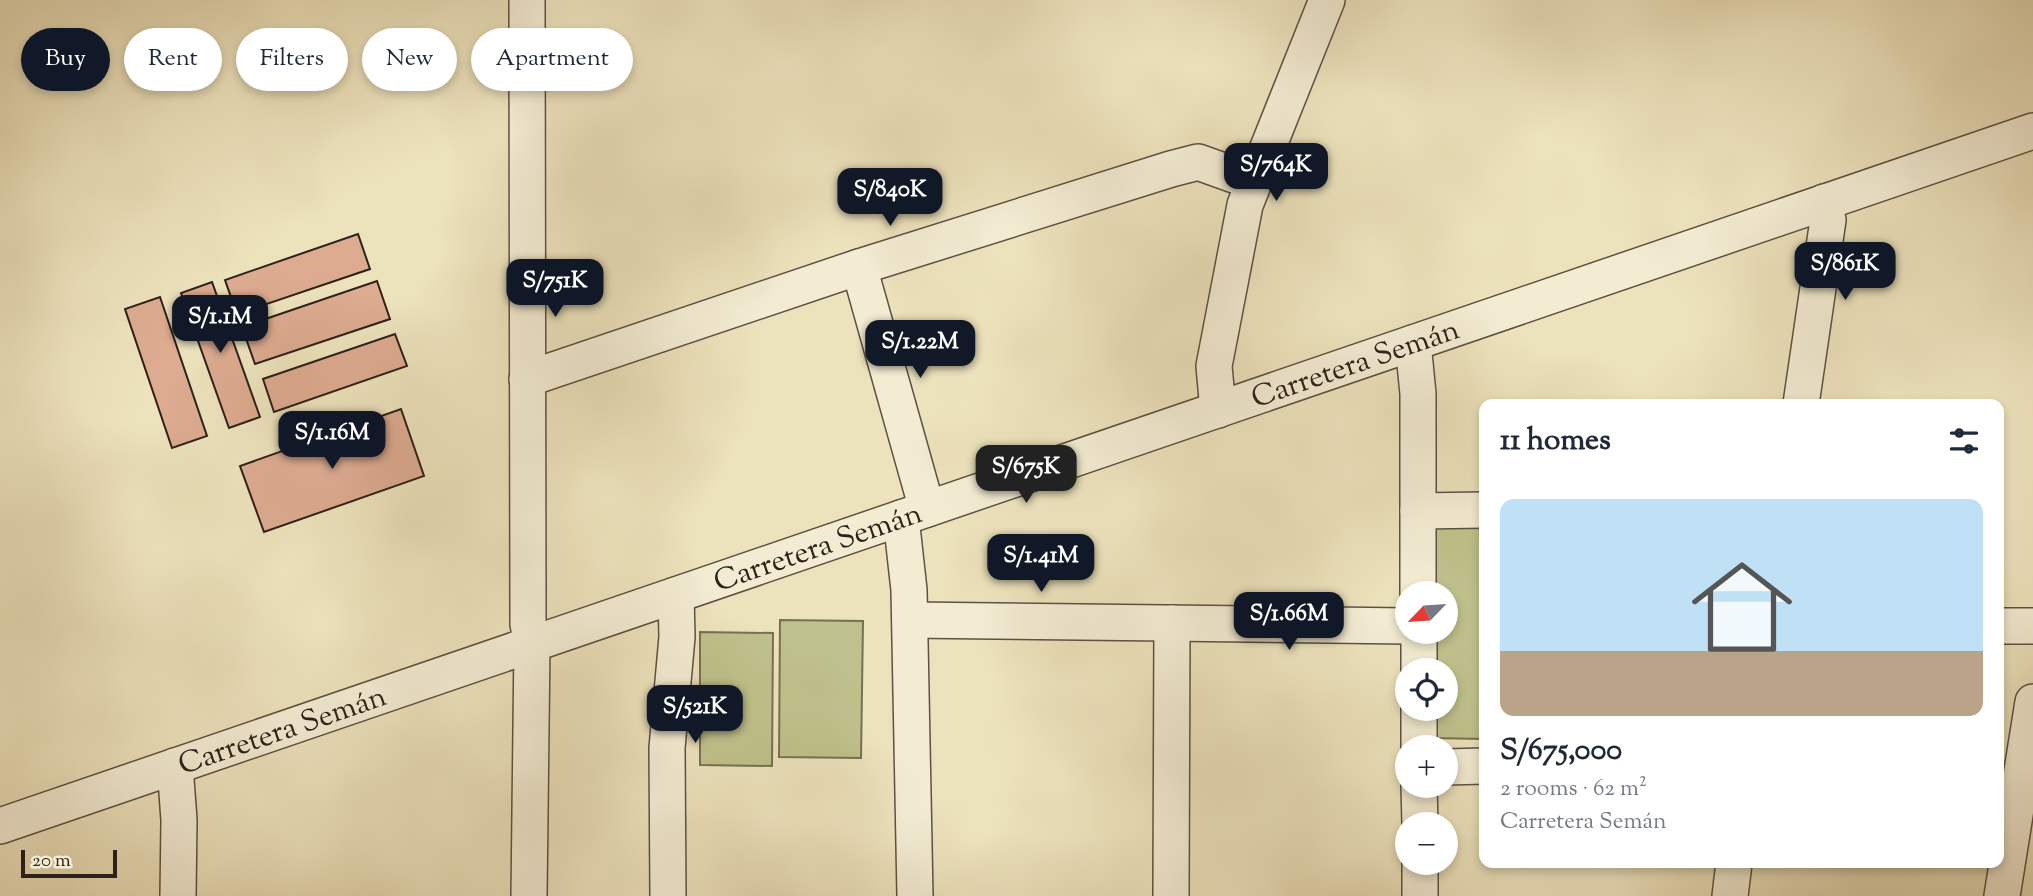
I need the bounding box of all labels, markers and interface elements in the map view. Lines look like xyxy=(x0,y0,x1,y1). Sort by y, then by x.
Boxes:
chip: Buy xyxy=(21,28,110,91)
chip: Rent xyxy=(124,28,222,91)
chip: Filters xyxy=(236,28,348,91)
chip: New xyxy=(362,28,457,91)
chip: Apartment xyxy=(471,28,633,91)
pin: S/764K xyxy=(1219,144,1333,203)
text: S/764K xyxy=(1240,149,1312,182)
pin: S/840K xyxy=(833,168,947,228)
text: S/840K xyxy=(853,174,927,207)
pin: S/861K xyxy=(1788,243,1902,302)
text: S/861K xyxy=(1811,248,1879,281)
pin: S/751K xyxy=(498,260,612,319)
text: S/751K xyxy=(522,265,588,298)
pin: S/1.1M xyxy=(163,296,277,355)
text: S/1.1M xyxy=(188,301,252,334)
street label: Carretera Semán xyxy=(1246,310,1466,421)
pin: S/1.22M xyxy=(855,320,985,380)
text: S/1.22M xyxy=(881,326,959,359)
pin: S/1.16M xyxy=(267,412,397,471)
text: S/1.16M xyxy=(294,417,370,450)
text: 11 homes xyxy=(1500,420,1611,463)
icon: filters xyxy=(1945,422,1983,460)
pin: S/675K xyxy=(969,446,1083,505)
text: S/675K xyxy=(992,451,1060,484)
street label: Carretera Semán xyxy=(708,493,928,604)
pin: S/1.41M xyxy=(976,534,1106,594)
text: S/1.41M xyxy=(1003,540,1079,573)
icon: home xyxy=(1679,544,1805,670)
north arrow xyxy=(1395,581,1458,644)
map controls xyxy=(1395,581,1458,875)
pin: S/1.66M xyxy=(1224,592,1354,652)
text: S/1.66M xyxy=(1250,598,1328,631)
button: locate xyxy=(1395,658,1458,721)
street label: Carretera Semán xyxy=(173,676,393,787)
pin: S/521K xyxy=(638,686,752,745)
text: S/521K xyxy=(663,691,727,724)
text: S/675,000 xyxy=(1500,730,1622,773)
button: + xyxy=(1395,735,1458,798)
text: 2 rooms · 62 m² xyxy=(1500,773,1647,806)
text: Carretera Semán xyxy=(1500,806,1667,839)
button: − xyxy=(1395,812,1458,875)
scale bar xyxy=(21,847,117,879)
text: 20 m xyxy=(32,848,71,875)

